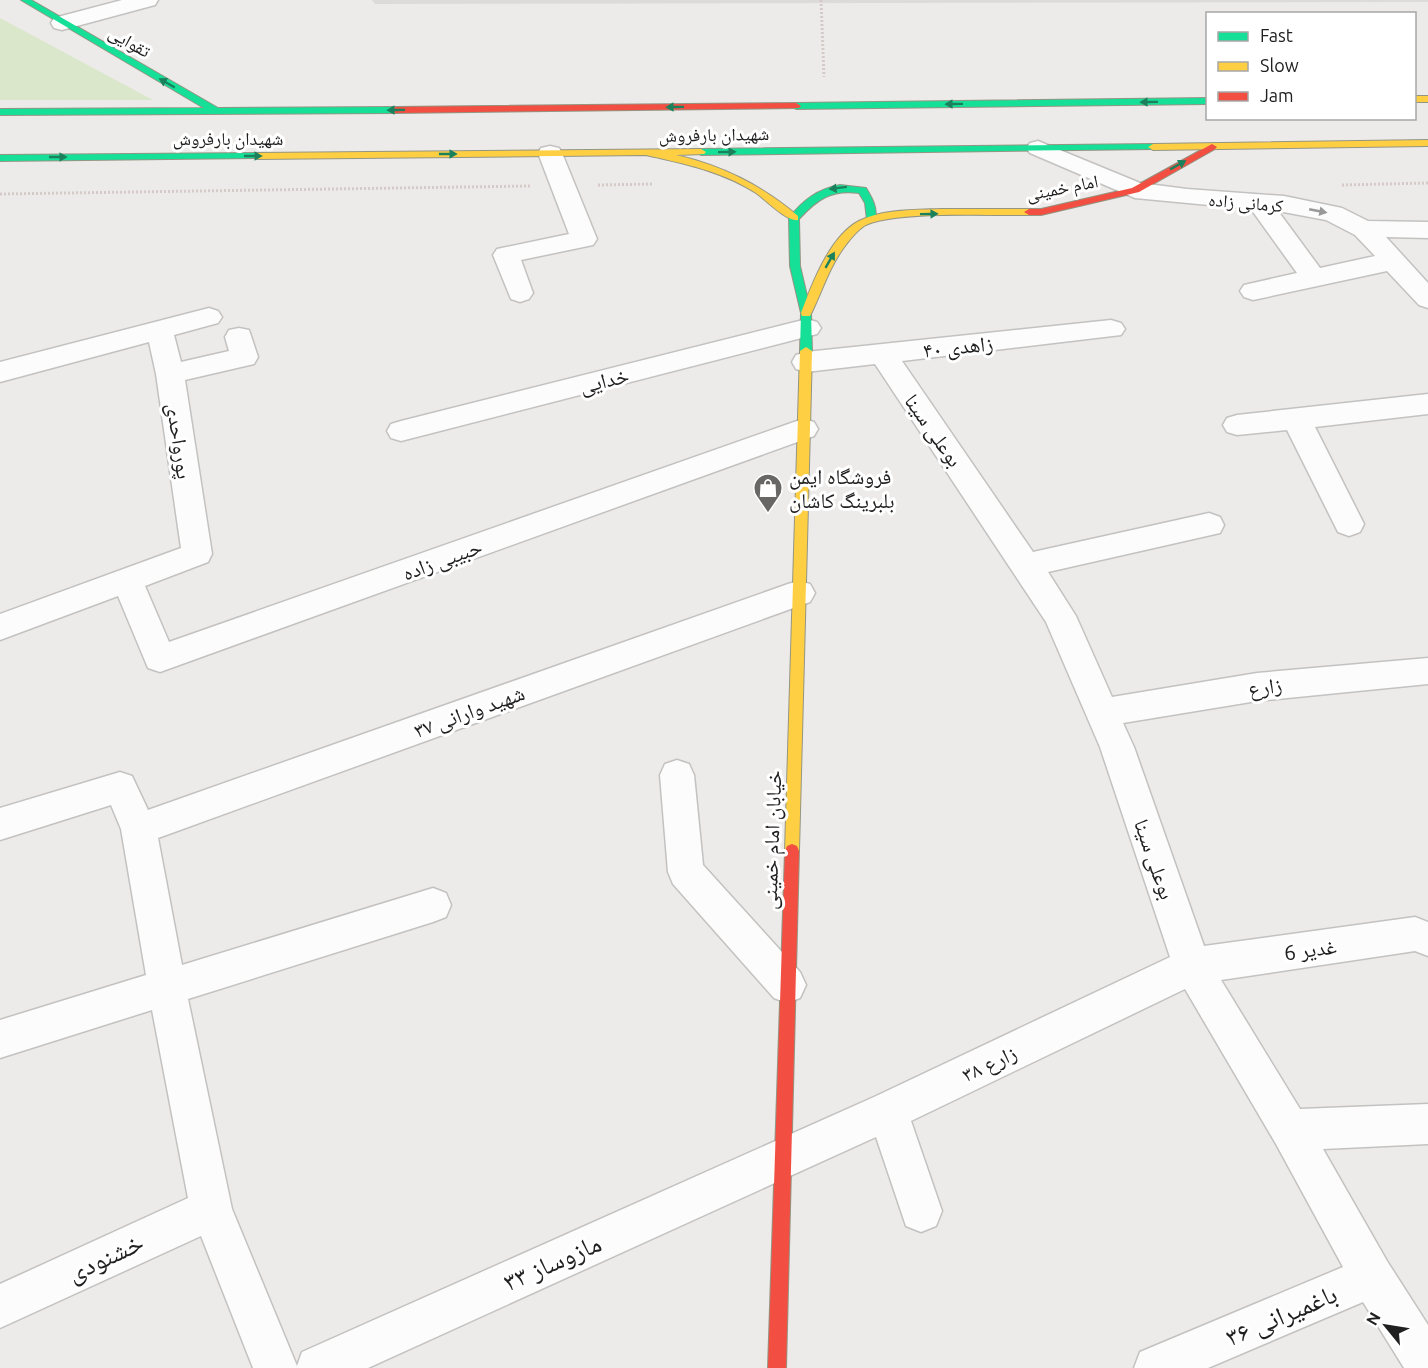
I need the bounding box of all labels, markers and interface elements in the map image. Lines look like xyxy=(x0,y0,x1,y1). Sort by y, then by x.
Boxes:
legend xyxy=(1206,12,1416,120)
street label: تقوایی xyxy=(105,21,154,62)
text: Fast xyxy=(1260,25,1293,45)
text: Slow xyxy=(1260,55,1299,75)
one-way arrow xyxy=(158,78,175,88)
text: Jam xyxy=(1260,85,1294,105)
one-way arrow xyxy=(1140,97,1159,107)
one-way arrow xyxy=(945,99,964,109)
one-way arrow xyxy=(666,102,685,112)
one-way arrow xyxy=(387,105,406,115)
street label: شهیدان بارفروش xyxy=(659,123,770,147)
street label: شهیدان بارفروش xyxy=(173,128,283,150)
one-way arrow xyxy=(718,147,737,157)
one-way arrow xyxy=(439,149,458,159)
one-way arrow xyxy=(244,151,263,160)
one-way arrow xyxy=(49,152,68,162)
one-way arrow xyxy=(1170,160,1187,170)
street label: امام خمینی xyxy=(1024,170,1100,207)
one-way arrow xyxy=(828,183,847,193)
street label: کرمانی زاده xyxy=(1208,189,1285,217)
one-way arrow xyxy=(1309,207,1328,216)
one-way arrow xyxy=(920,209,939,219)
one-way arrow xyxy=(825,252,836,268)
street label: زاهدی ۴۰ xyxy=(922,330,994,363)
street label: خدایی xyxy=(577,362,632,400)
street label: بوعلی سینا xyxy=(899,389,968,472)
street label: پورواحدی xyxy=(162,402,197,481)
place label: فروشگاه ایمن بلبرینگ کاشان xyxy=(789,464,894,513)
shop icon: فروشگاه ایمن بلبرینگ کاشان xyxy=(752,472,784,514)
street label: حبیبی زاده xyxy=(399,534,486,586)
street label: زارع xyxy=(1247,672,1284,702)
street label: شهید وارانی ۳۷ xyxy=(410,680,528,744)
street label: خیابان امام خمینی xyxy=(757,770,788,910)
street label: بوعلی سینا xyxy=(1128,816,1180,903)
street label: غدیر 6 xyxy=(1282,933,1338,965)
street label: زارع ۳۸ xyxy=(958,1040,1021,1088)
street label: خشنودی xyxy=(62,1227,148,1289)
street label: مازوساز ۳۳ xyxy=(499,1228,606,1297)
street label: باغمیرانی ۳۶ xyxy=(1221,1279,1342,1353)
north arrow xyxy=(1356,1296,1416,1356)
text: N xyxy=(1362,1309,1384,1328)

